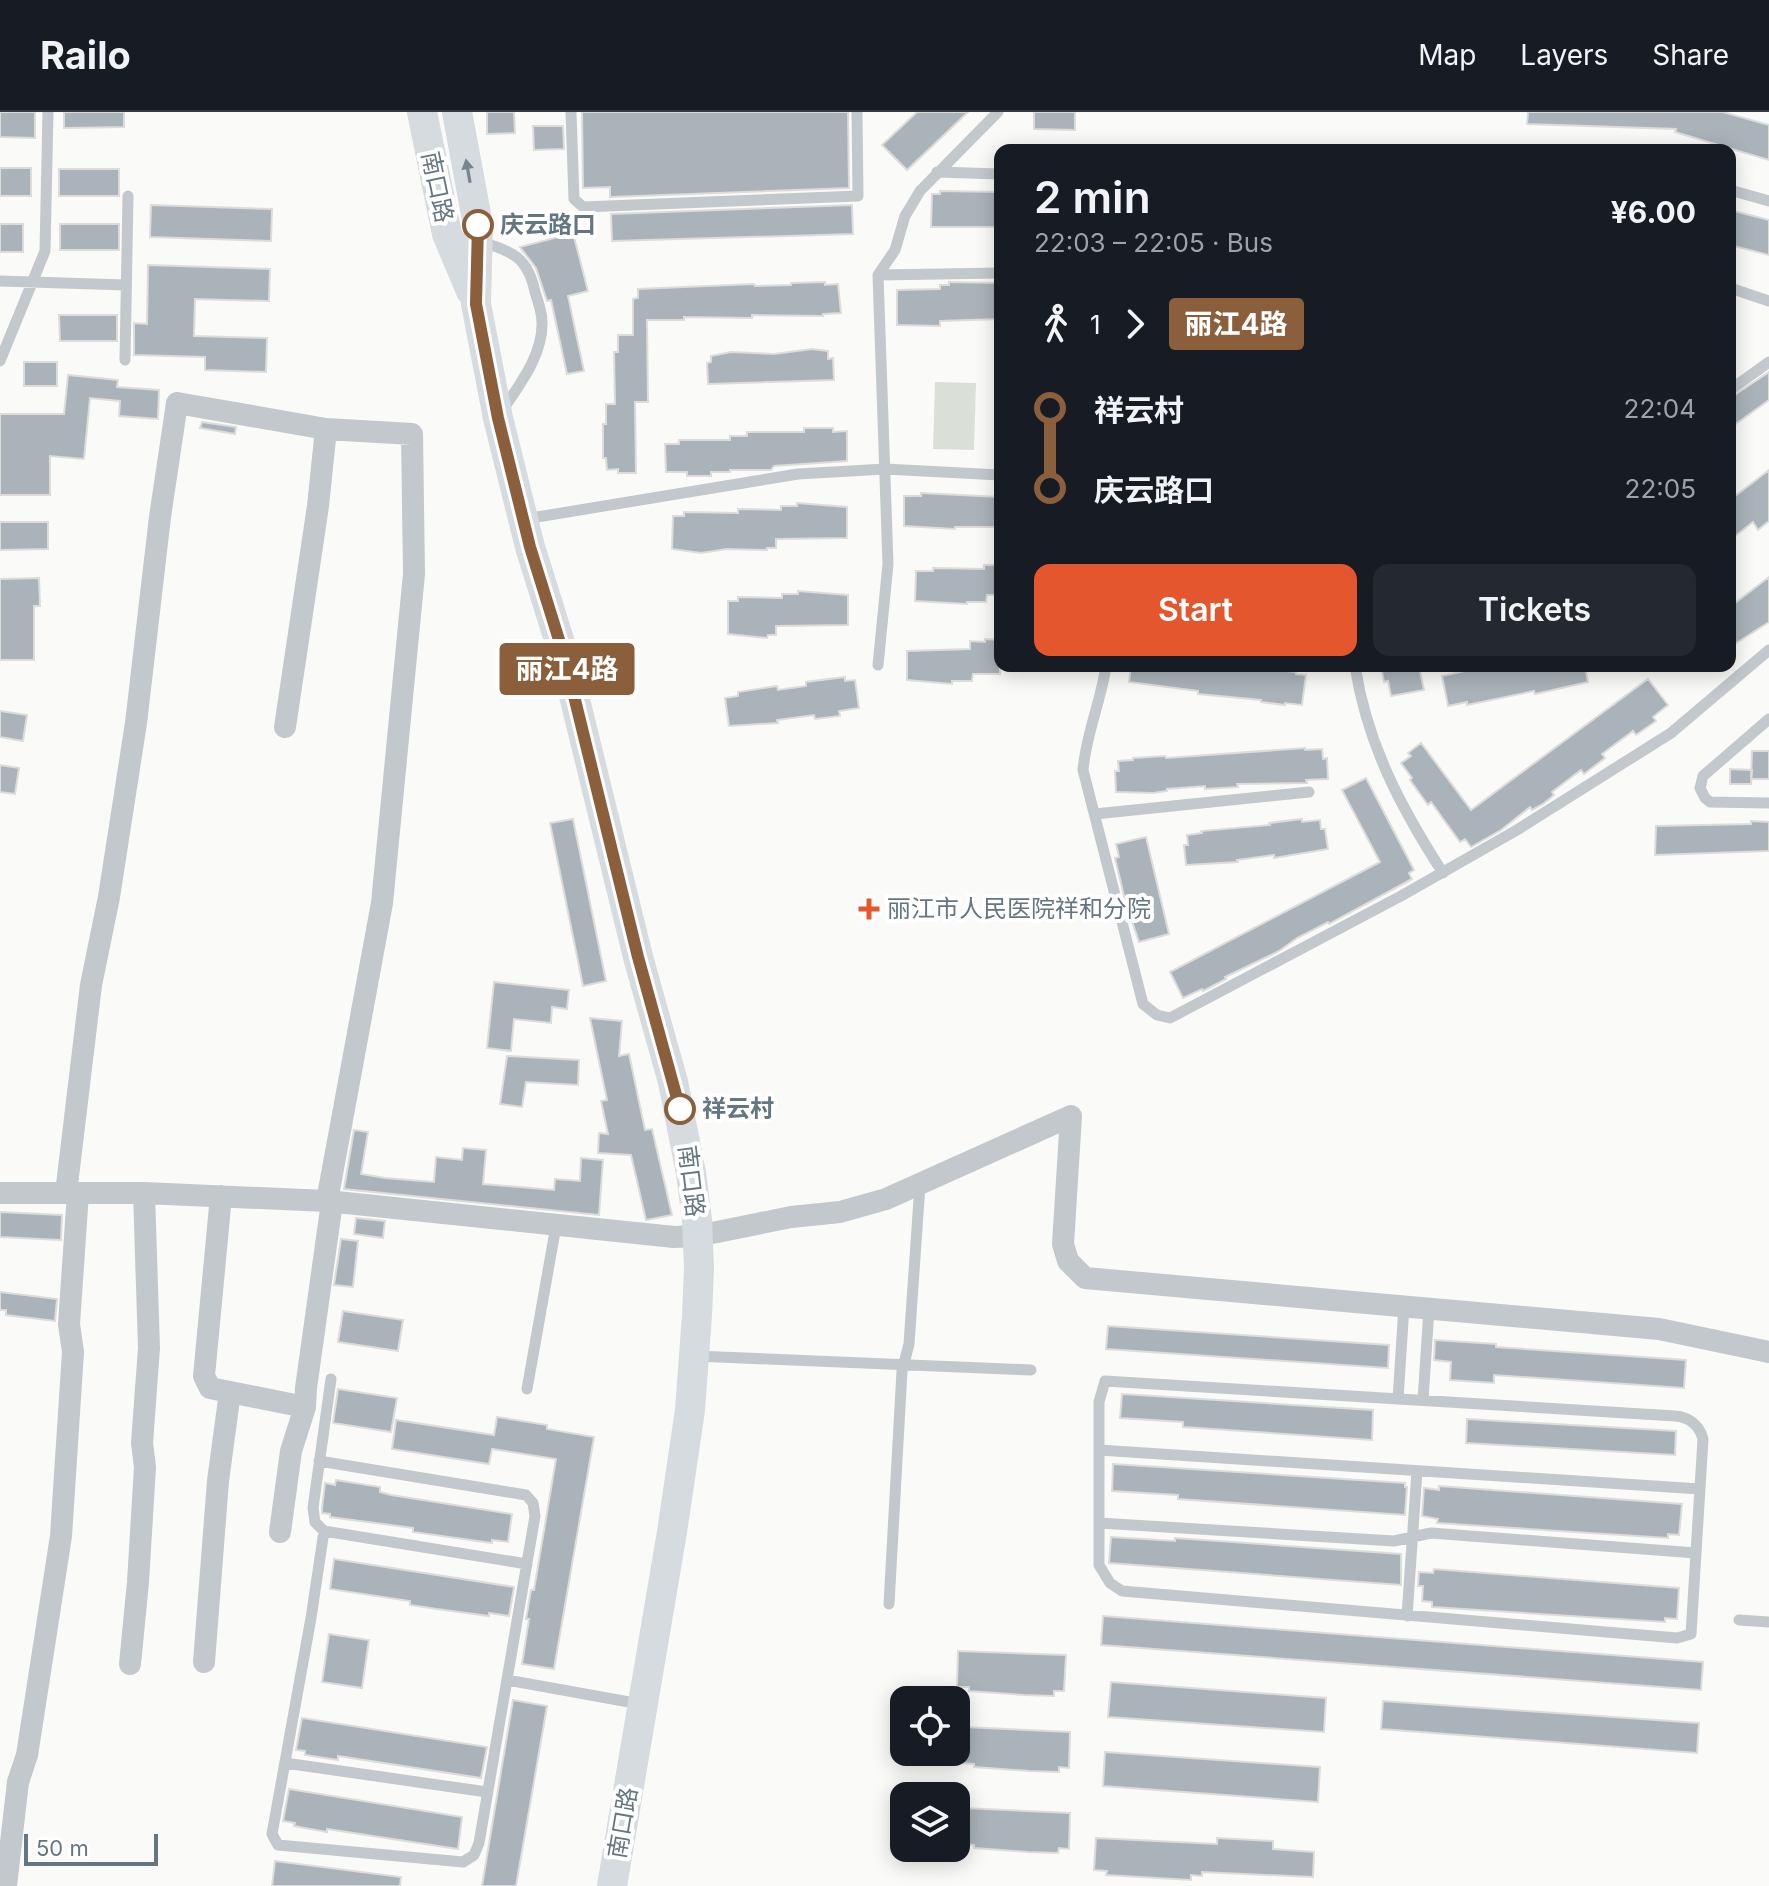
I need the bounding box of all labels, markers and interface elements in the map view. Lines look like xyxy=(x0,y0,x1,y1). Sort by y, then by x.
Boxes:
text: Railo xyxy=(40,32,131,78)
text: Map xyxy=(1418,38,1476,72)
text: Layers xyxy=(1520,38,1608,72)
text: Share xyxy=(1652,38,1729,72)
street label: 南口路 xyxy=(416,149,459,225)
one-way arrow xyxy=(461,158,473,183)
text: 2 min xyxy=(1034,170,1151,224)
text: ¥6.00 xyxy=(1611,194,1696,230)
marker: 庆云路口 xyxy=(463,210,493,240)
place label: 庆云路口 xyxy=(500,210,596,239)
text: 22:03 – 22:05 · Bus xyxy=(1034,227,1273,258)
icon: walk xyxy=(1034,302,1078,346)
icon: forward xyxy=(1113,302,1157,346)
text: 丽江4路 xyxy=(1185,307,1288,341)
text: 1 xyxy=(1090,309,1101,340)
text: 祥云村 xyxy=(1094,392,1184,428)
text: 22:04 xyxy=(1624,393,1696,424)
text: 庆云路口 xyxy=(1094,472,1214,508)
text: 22:05 xyxy=(1625,473,1696,504)
button: Start xyxy=(1034,564,1357,656)
button: Tickets xyxy=(1373,564,1696,656)
line badge: 丽江4路 xyxy=(511,643,623,695)
text: 丽江4路 xyxy=(516,652,618,686)
place label: 丽江市人民医院祥和分院 xyxy=(887,894,1151,923)
marker: 丽江市人民医院祥和分院 xyxy=(858,898,880,920)
marker: 祥云村 xyxy=(665,1094,695,1124)
place label: 祥云村 xyxy=(702,1094,774,1123)
street label: 南口路 xyxy=(673,1143,710,1218)
map controls xyxy=(890,1686,970,1862)
button: locate xyxy=(890,1686,970,1766)
button: layers xyxy=(890,1782,970,1862)
street label: 南口路 xyxy=(602,1785,643,1861)
scale bar xyxy=(24,1830,158,1866)
text: 50 m xyxy=(36,1835,89,1861)

